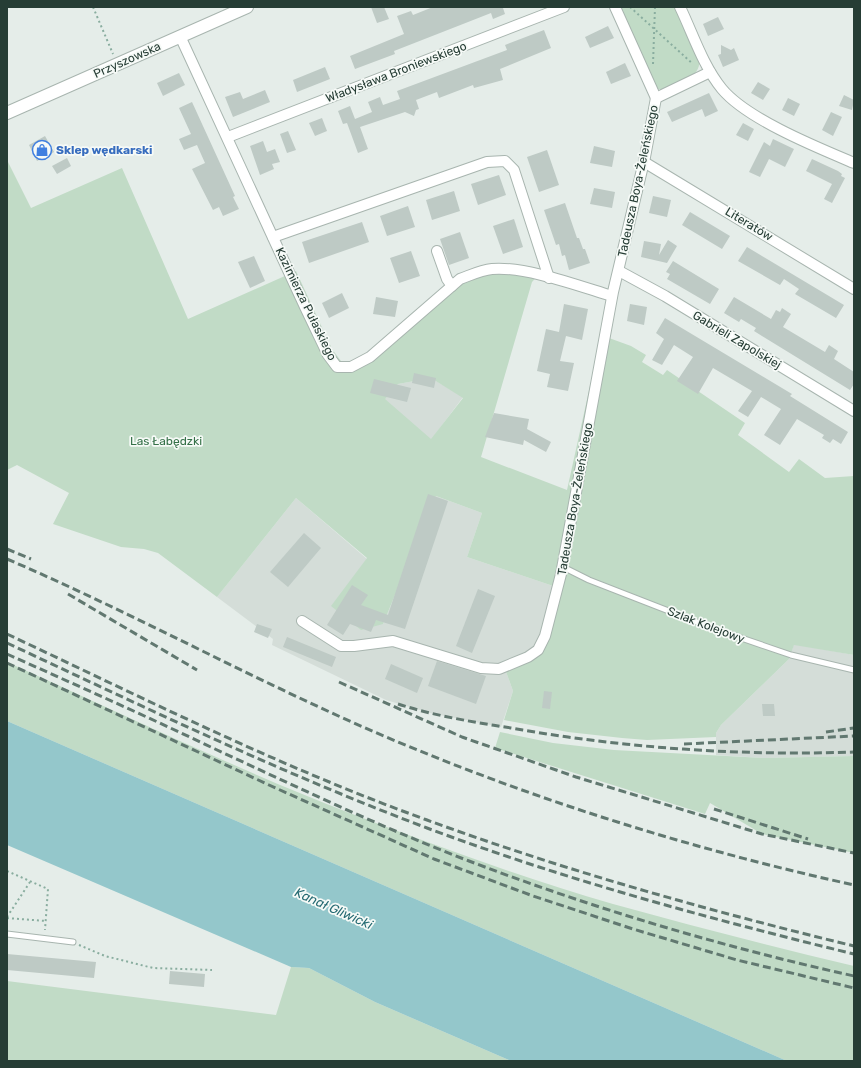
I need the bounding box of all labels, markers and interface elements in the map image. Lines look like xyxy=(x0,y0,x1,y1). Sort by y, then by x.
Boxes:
street label: Przyszowska xyxy=(91,39,163,81)
street label: Władysława Broniewskiego xyxy=(324,39,468,105)
street label: Tadeusza Boya-Żeleńskiego xyxy=(615,104,661,258)
shop icon: Sklep wędkarski xyxy=(31,139,53,161)
place label: Sklep wędkarski xyxy=(56,143,153,157)
street label: Literatów xyxy=(723,204,776,244)
street label: Kazimierza Pułaskiego xyxy=(272,245,340,363)
street label: Gabrieli Zapolskiej xyxy=(690,308,784,372)
street label: Tadeusza Boya-Żeleńskiego xyxy=(555,421,595,577)
park label: Las Łabędzki xyxy=(130,434,202,448)
street label: Szlak Kolejowy xyxy=(665,604,747,646)
water label: Kanał Gliwicki xyxy=(293,885,376,933)

